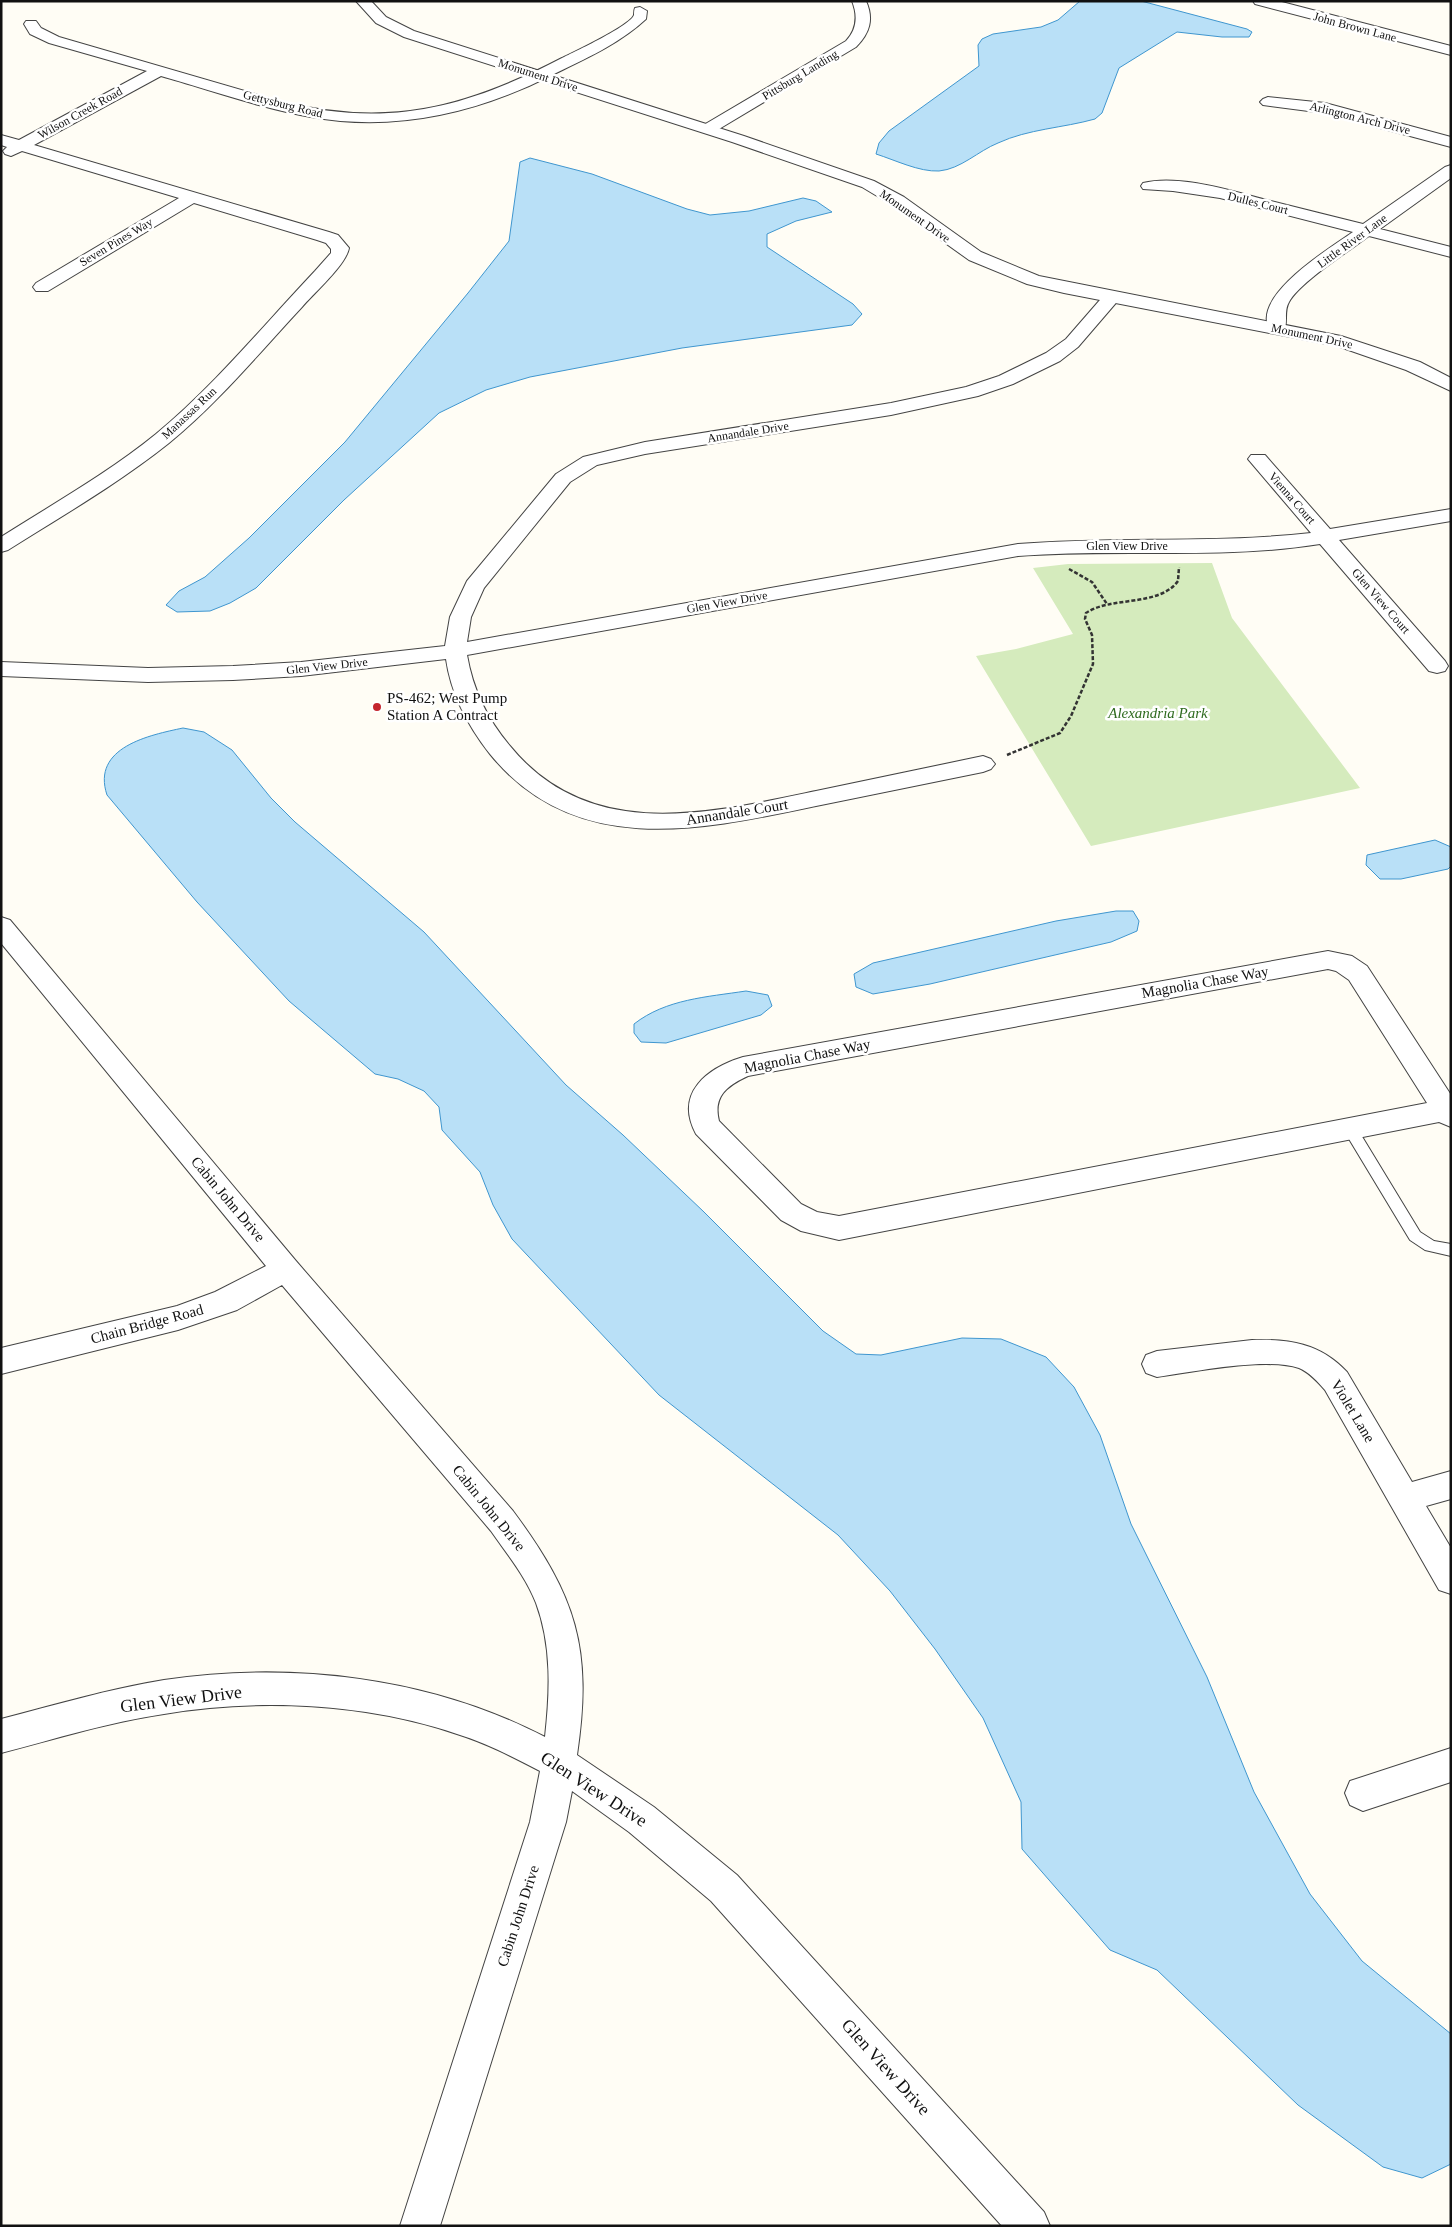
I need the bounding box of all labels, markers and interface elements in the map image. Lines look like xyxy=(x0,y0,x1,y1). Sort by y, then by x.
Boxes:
street label: John Brown Lane xyxy=(1312,9,1398,45)
street label: Pittsburg Landing xyxy=(759,47,841,103)
street label: Monument Drive xyxy=(496,56,580,94)
street label: Wilson Creek Road xyxy=(35,84,125,142)
street label: Gettysburg Road xyxy=(242,87,324,121)
street label: Arlington Arch Drive xyxy=(1308,99,1412,137)
street label: Monument Drive xyxy=(877,186,953,246)
street label: Dulles Court xyxy=(1226,189,1290,217)
street label: Little River Lane xyxy=(1314,211,1390,271)
street label: Seven Pines Way xyxy=(77,215,155,269)
street label: Monument Drive xyxy=(1270,321,1354,351)
street label: Manassas Run xyxy=(159,384,219,442)
street label: Annandale Drive xyxy=(706,419,790,445)
street label: Vienna Court xyxy=(1266,469,1319,527)
street label: Glen View Drive xyxy=(1086,539,1168,553)
street label: Glen View Court xyxy=(1349,566,1414,637)
street label: Glen View Drive xyxy=(686,588,768,616)
street label: Glen View Drive xyxy=(286,655,368,677)
place label: PS-462; West Pump Station A Contract xyxy=(387,690,507,723)
marker: PS-462; West Pump Station A Contract xyxy=(371,701,383,713)
park label: Alexandria Park xyxy=(1107,705,1208,721)
street label: Annandale Court xyxy=(685,796,790,828)
street label: Magnolia Chase Way xyxy=(1140,963,1270,1001)
street label: Magnolia Chase Way xyxy=(742,1036,872,1076)
street label: Cabin John Drive xyxy=(188,1153,268,1245)
street label: Chain Bridge Road xyxy=(89,1301,205,1347)
street label: Violet Lane xyxy=(1328,1377,1378,1446)
street label: Cabin John Drive xyxy=(449,1462,529,1554)
street label: Glen View Drive xyxy=(119,1682,243,1716)
street label: Glen View Drive xyxy=(537,1747,651,1831)
street label: Cabin John Drive xyxy=(494,1863,542,1969)
street label: Glen View Drive xyxy=(838,2015,934,2119)

